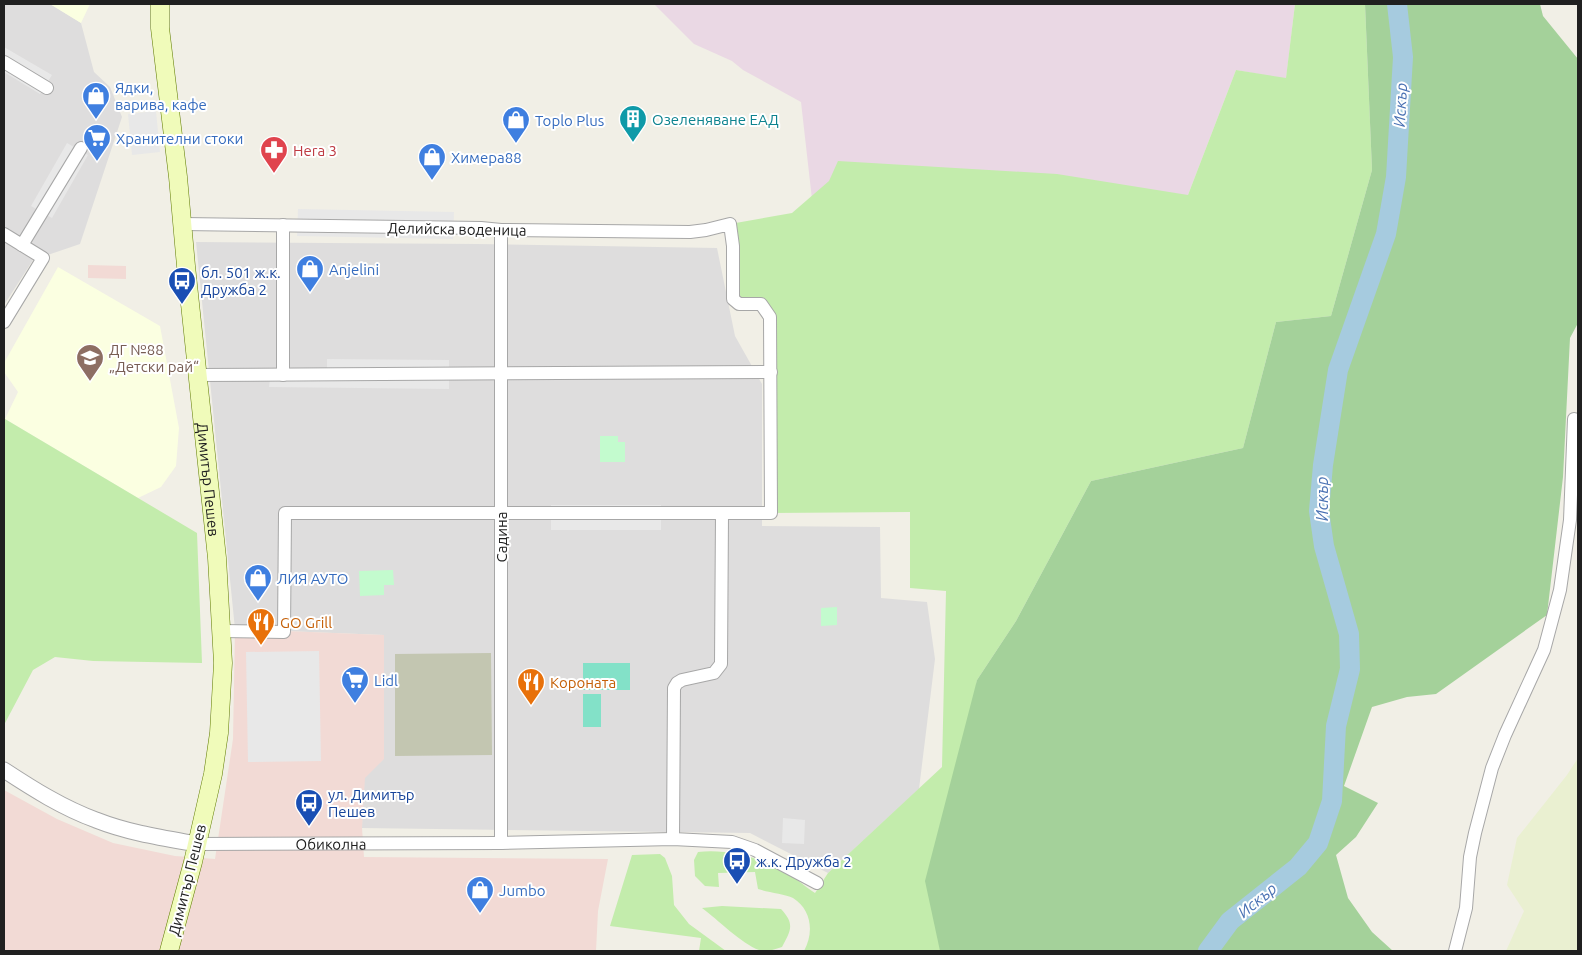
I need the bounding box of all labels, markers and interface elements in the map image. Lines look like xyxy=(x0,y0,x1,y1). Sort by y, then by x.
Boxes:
place label: Ядки, варива, кафе xyxy=(115,79,207,113)
shop icon: Ядки, варива, кафе xyxy=(81,81,111,120)
water label: Искър xyxy=(1390,82,1410,128)
building icon: Озеленяване ЕАД xyxy=(618,104,648,143)
shop icon: Toplo Plus xyxy=(501,105,531,144)
place label: Озеленяване ЕАД xyxy=(652,111,779,128)
place label: Toplo Plus xyxy=(535,112,604,129)
supermarket icon: Хранителни стоки xyxy=(82,123,112,162)
place label: Хранителни стоки xyxy=(116,130,243,147)
pharmacy icon: Hera 3 xyxy=(259,135,289,174)
place label: Hera 3 xyxy=(293,142,337,159)
shop icon: Химера88 xyxy=(417,142,447,181)
place label: Химера88 xyxy=(451,149,522,166)
street label: Делийска воденица xyxy=(387,219,527,239)
shop icon: Anjelini xyxy=(295,254,325,293)
place label: Anjelini xyxy=(329,261,379,278)
place label: бл. 501 ж.к. Дружба 2 xyxy=(201,264,281,298)
bus stop icon: бл. 501 ж.к. Дружба 2 xyxy=(167,266,197,305)
place label: ДГ №88 „Детски рай“ xyxy=(109,341,199,375)
school or university icon: ДГ №88 „Детски рай“ xyxy=(75,343,105,382)
street label: Димитър Пешев xyxy=(194,422,223,537)
water label: Искър xyxy=(1313,477,1331,521)
street label: Садина xyxy=(493,511,510,563)
shop icon: ЛИЯ АУТО xyxy=(243,563,273,602)
place label: ЛИЯ АУТО xyxy=(277,570,348,587)
restaurant icon: GO Grill xyxy=(246,607,276,646)
place label: GO Grill xyxy=(280,614,332,631)
supermarket icon: Lidl xyxy=(340,665,370,704)
restaurant icon: Короната xyxy=(516,667,546,706)
place label: Lidl xyxy=(374,672,398,689)
place label: Короната xyxy=(550,674,616,691)
place label: ул. Димитър Пешев xyxy=(328,786,415,820)
bus stop icon: ул. Димитър Пешев xyxy=(294,788,324,827)
street label: Димитър Пешев xyxy=(165,822,209,938)
street label: Обиколна xyxy=(296,835,366,852)
bus stop icon: ж.к. Дружба 2 xyxy=(722,846,752,885)
place label: ж.к. Дружба 2 xyxy=(756,853,852,870)
shop icon: Jumbo xyxy=(465,875,495,914)
water label: Искър xyxy=(1234,879,1280,921)
place label: Jumbo xyxy=(499,882,545,899)

